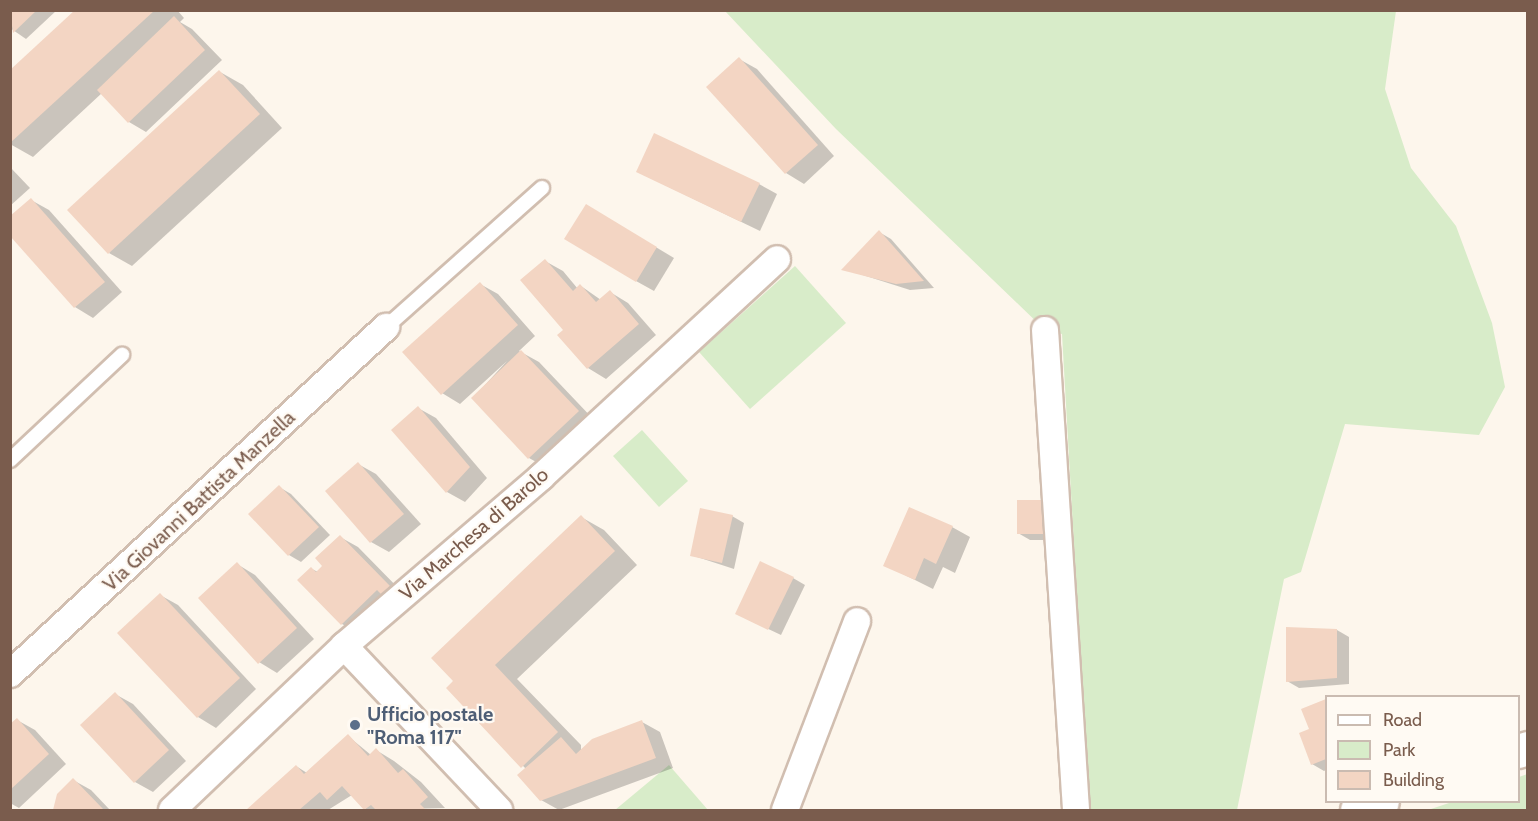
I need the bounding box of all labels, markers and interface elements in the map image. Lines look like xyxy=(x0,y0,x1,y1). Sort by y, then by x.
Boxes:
street label: Via Giovanni Battista Manzella xyxy=(98,406,300,596)
street label: Via Marchesa di Barolo xyxy=(395,463,553,605)
legend xyxy=(1325,695,1520,803)
place label: Ufficio postale "Roma 117" xyxy=(367,702,493,749)
text: Road xyxy=(1383,709,1422,731)
marker: Ufficio postale "Roma 117" xyxy=(348,718,362,732)
text: Park xyxy=(1383,739,1415,761)
text: Building xyxy=(1383,769,1444,791)

